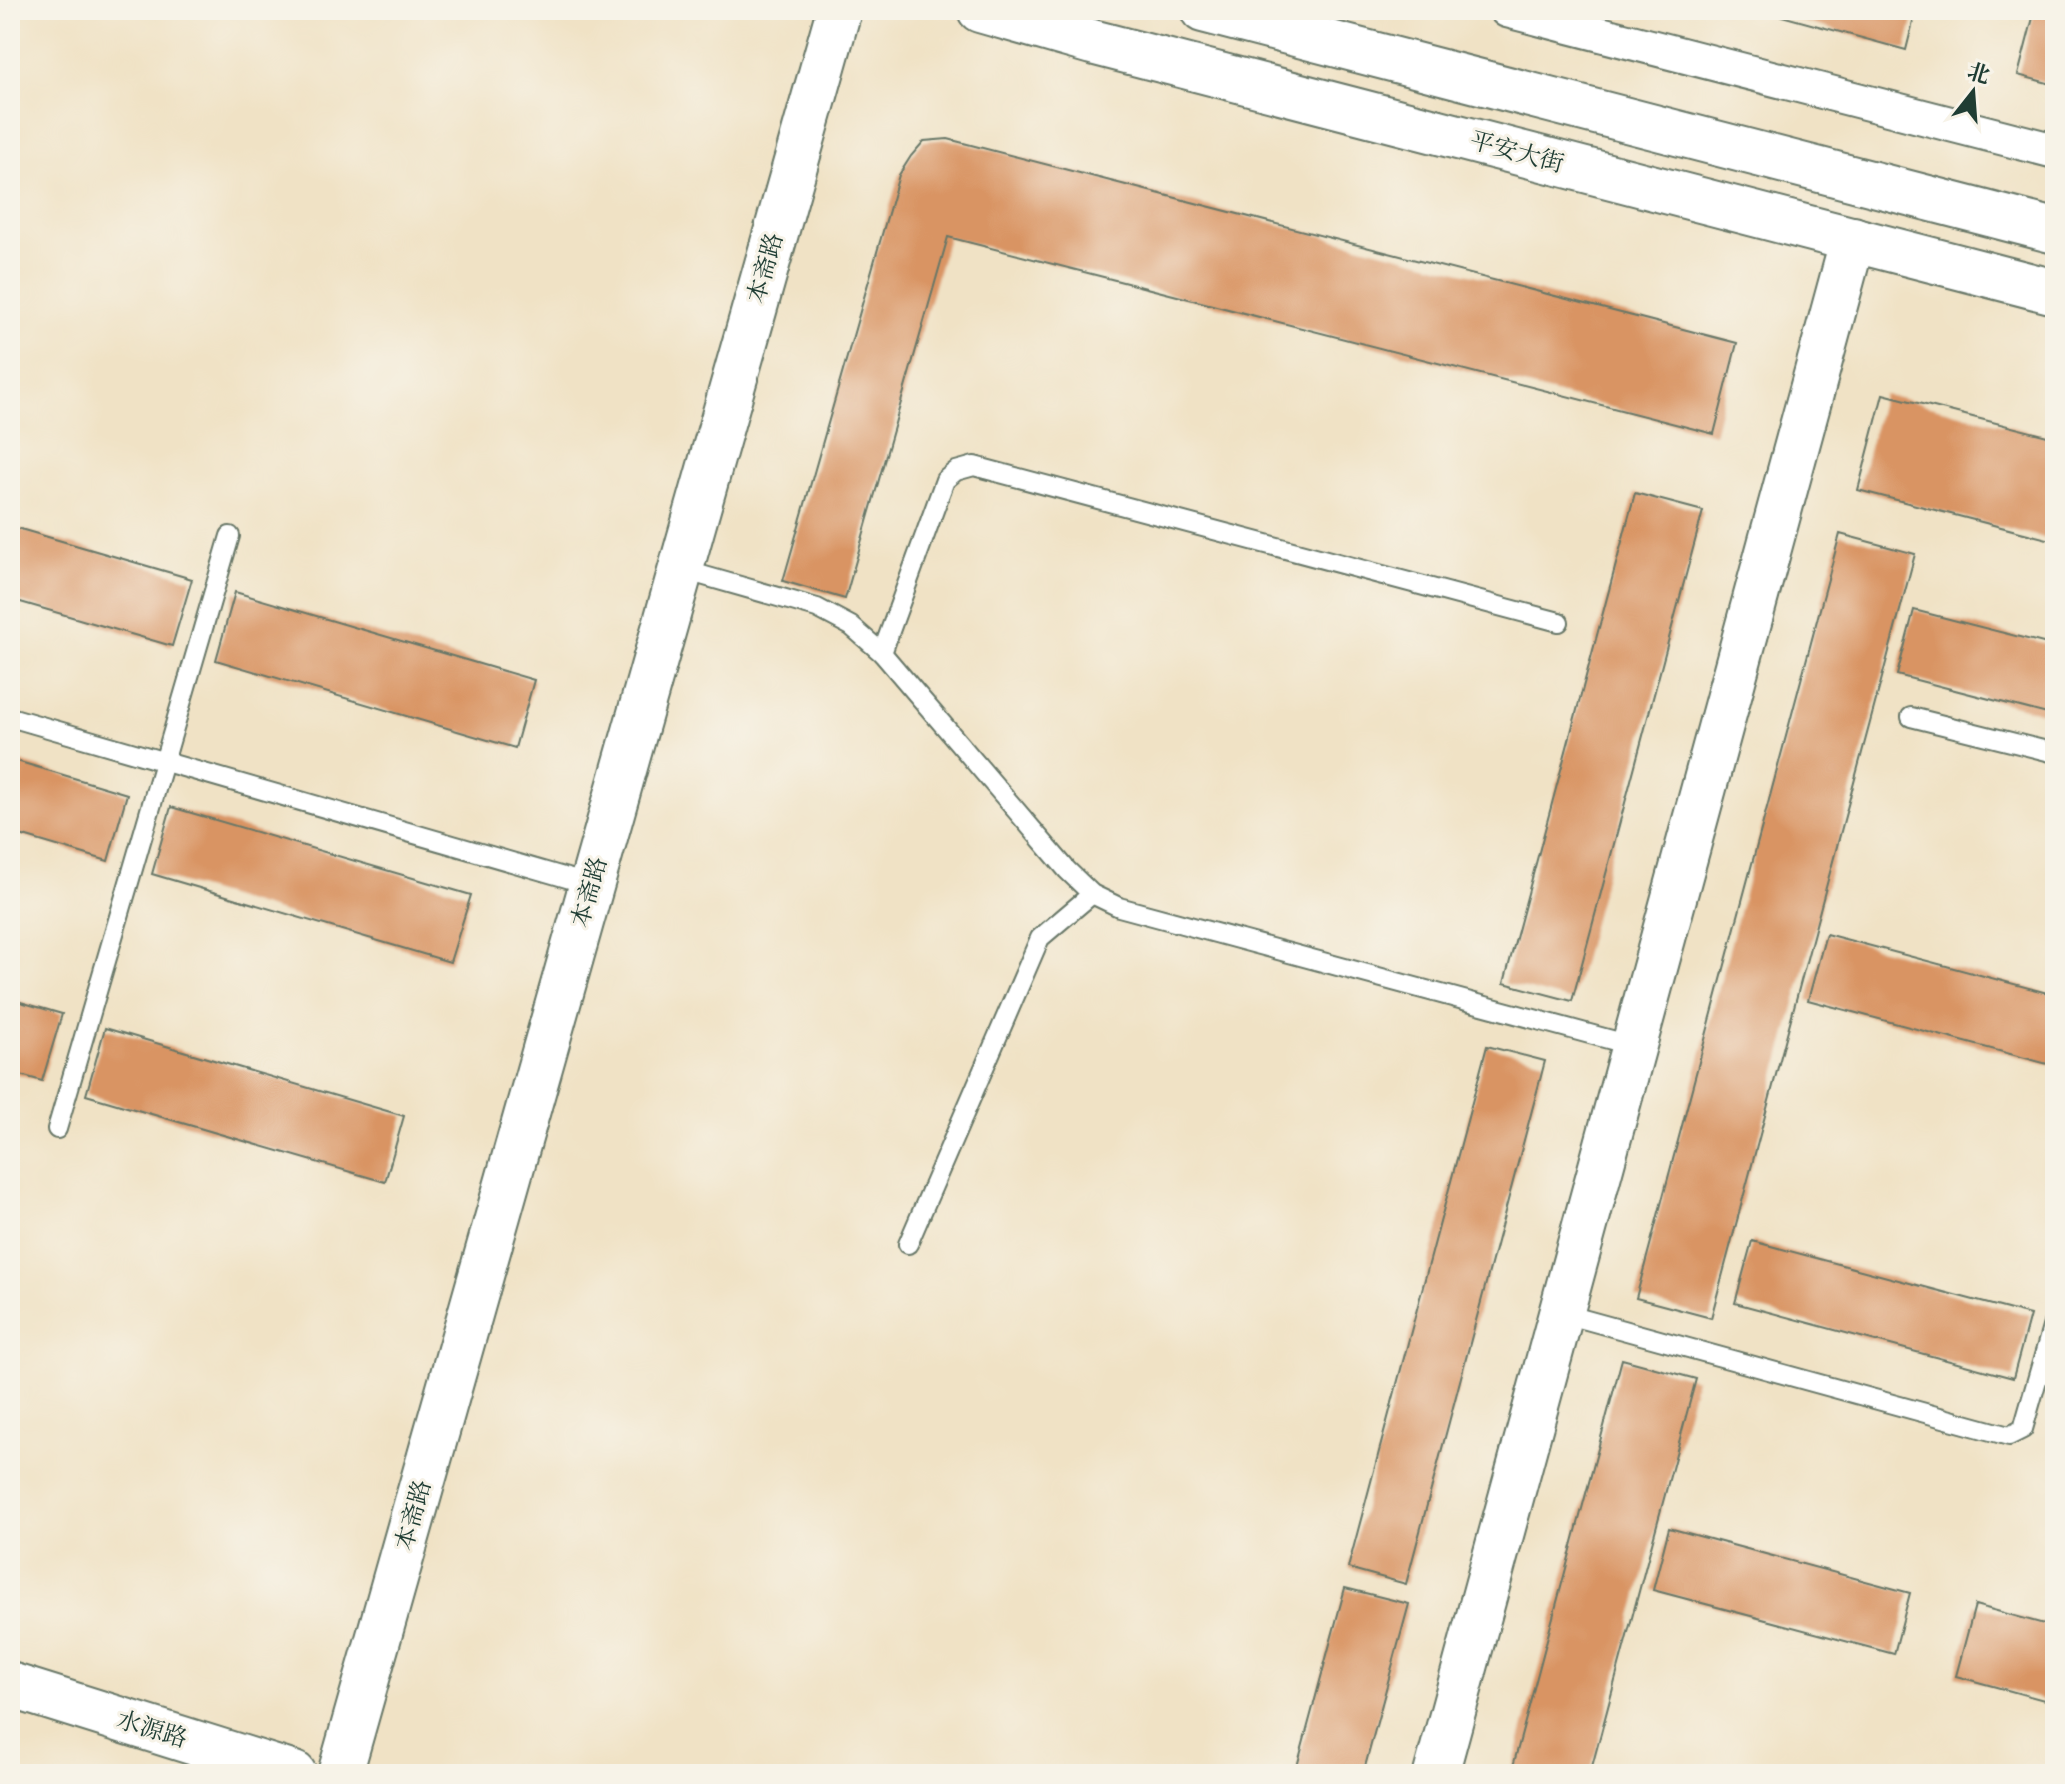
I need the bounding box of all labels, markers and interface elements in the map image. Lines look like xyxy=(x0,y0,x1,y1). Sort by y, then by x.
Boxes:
north arrow xyxy=(1933,52,2013,132)
text: 北 xyxy=(1964,58,1993,89)
street label: 平安大街 xyxy=(1467,126,1567,178)
street label: 本斋路 xyxy=(742,230,788,306)
street label: 本斋路 xyxy=(566,854,612,930)
street label: 本斋路 xyxy=(390,1477,436,1553)
street label: 水源路 xyxy=(113,1705,191,1753)

